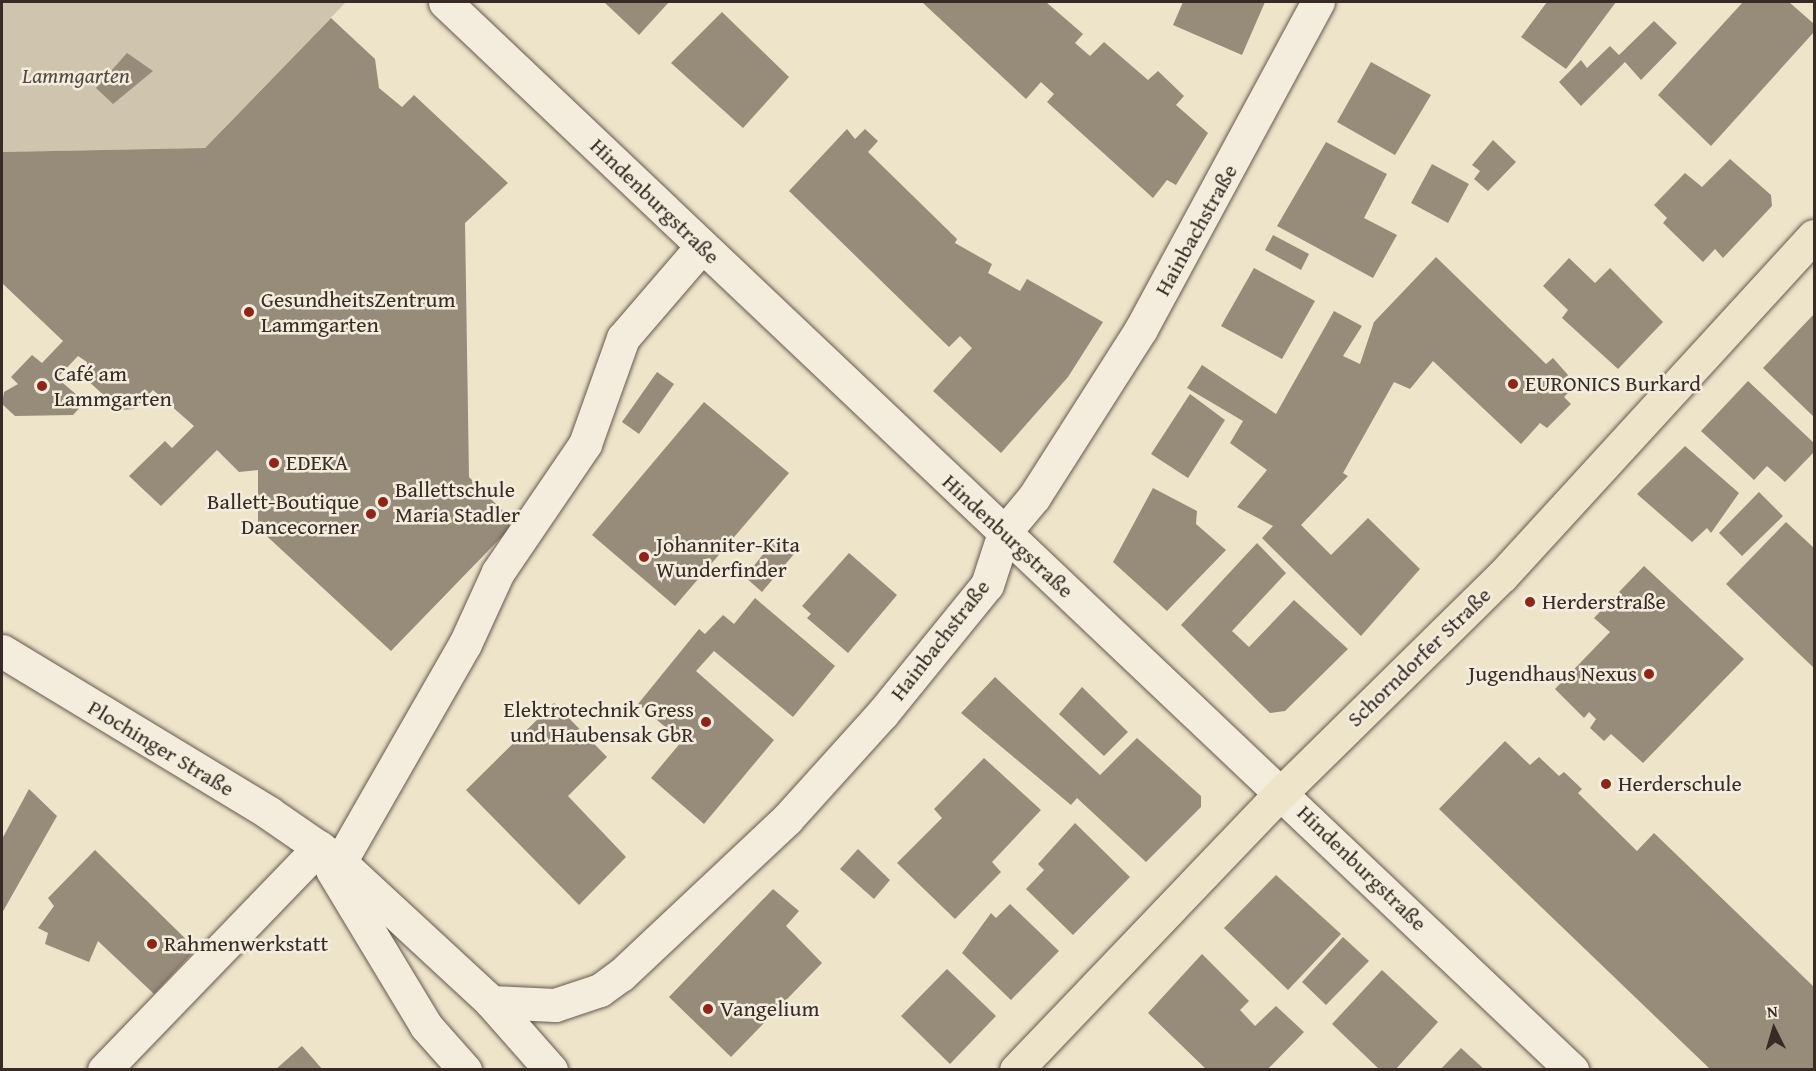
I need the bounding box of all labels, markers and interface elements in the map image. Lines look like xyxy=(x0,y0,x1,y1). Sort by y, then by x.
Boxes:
park label: Lammgarten xyxy=(22,63,130,89)
street label: Hindenburgstraße xyxy=(585,133,725,269)
street label: Hainbachstraße xyxy=(1149,160,1243,300)
place label: GesundheitsZentrum Lammgarten xyxy=(261,286,455,338)
marker: GesundheitsZentrum Lammgarten xyxy=(242,305,256,319)
place label: Café am Lammgarten xyxy=(54,360,172,412)
place label: EURONICS Burkard xyxy=(1525,371,1701,397)
marker: EURONICS Burkard xyxy=(1506,377,1520,391)
marker: Café am Lammgarten xyxy=(35,379,49,393)
place label: EDEKA xyxy=(286,450,348,476)
marker: EDEKA xyxy=(267,456,281,470)
street label: Hindenburgstraße xyxy=(937,468,1079,604)
place label: Ballettschule Maria Stadler xyxy=(395,476,520,528)
place label: Ballett-Boutique Dancecorner xyxy=(207,488,359,540)
marker: Ballettschule Maria Stadler xyxy=(376,495,390,509)
marker: Ballett-Boutique Dancecorner xyxy=(364,507,378,521)
place label: Johanniter-Kita Wunderfinder xyxy=(656,531,800,582)
marker: Johanniter-Kita Wunderfinder xyxy=(637,550,651,564)
street label: Hainbachstraße xyxy=(885,574,995,706)
street label: Schorndorfer Straße xyxy=(1342,582,1496,732)
place label: Herderstraße xyxy=(1542,589,1666,615)
marker: Herderstraße xyxy=(1523,595,1537,609)
place label: Jugendhaus Nexus xyxy=(1468,661,1637,687)
marker: Jugendhaus Nexus xyxy=(1642,667,1656,681)
street label: Plochinger Straße xyxy=(83,694,239,802)
place label: Elektrotechnik Gress und Haubensak GbR xyxy=(504,696,694,748)
marker: Elektrotechnik Gress und Haubensak GbR xyxy=(699,715,713,729)
place label: Herderschule xyxy=(1618,771,1742,797)
marker: Herderschule xyxy=(1599,777,1613,791)
street label: Hindenburgstraße xyxy=(1292,800,1432,936)
place label: Rahmenwerkstatt xyxy=(164,931,328,957)
marker: Rahmenwerkstatt xyxy=(145,937,159,951)
place label: Vangelium xyxy=(720,996,819,1022)
north arrow xyxy=(1744,999,1804,1059)
text: N xyxy=(1766,999,1779,1023)
marker: Vangelium xyxy=(701,1002,715,1016)

